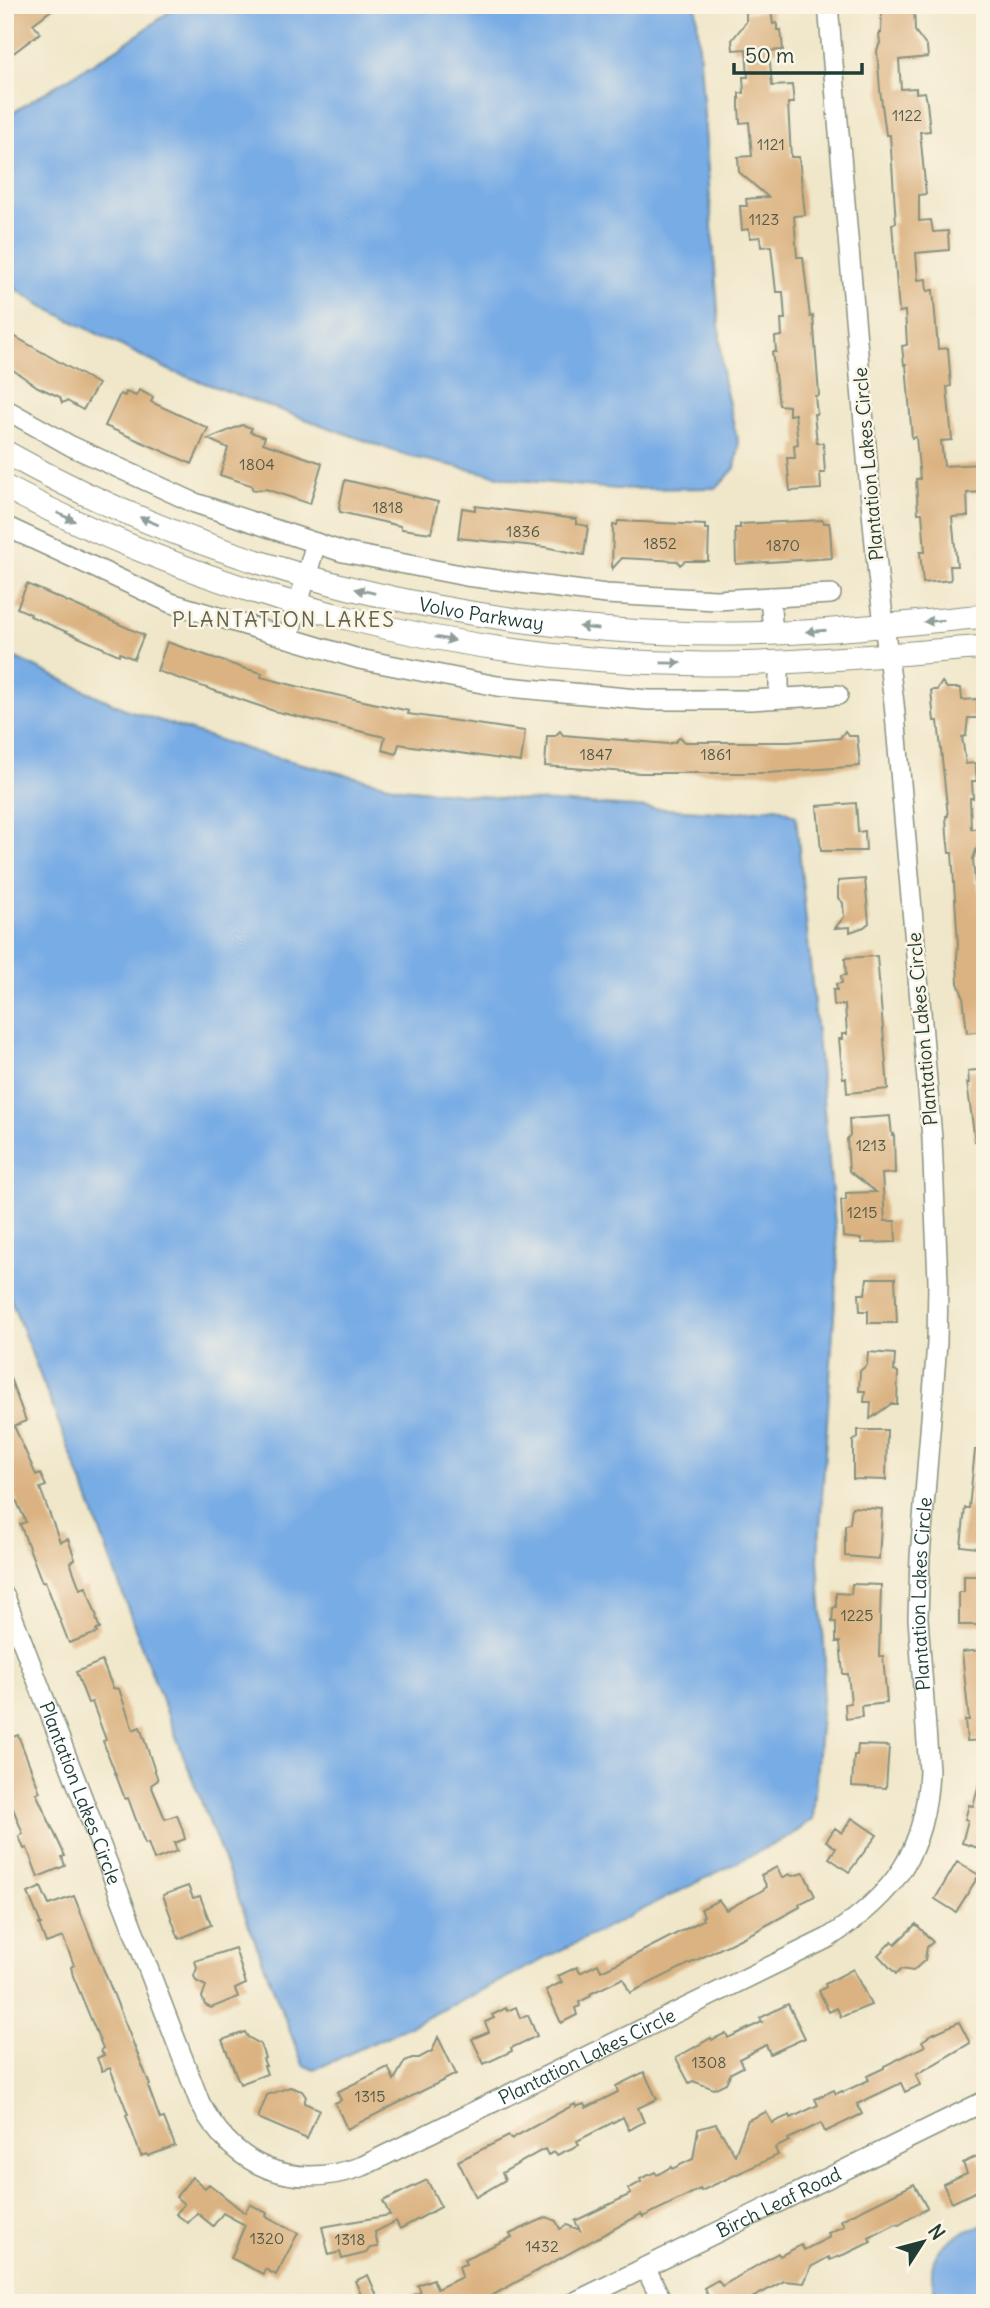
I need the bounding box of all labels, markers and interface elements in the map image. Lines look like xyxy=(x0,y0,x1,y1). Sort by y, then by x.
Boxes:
scale bar xyxy=(734,32,862,76)
text: 50 m xyxy=(745,42,794,69)
house number: 1122 xyxy=(892,105,922,125)
house number: 1121 xyxy=(757,134,785,154)
house number: 1123 xyxy=(749,209,779,229)
street label: Plantation Lakes Circle xyxy=(848,366,888,562)
house number: 1804 xyxy=(239,454,275,474)
house number: 1818 xyxy=(372,497,404,517)
one-way arrow xyxy=(56,512,76,523)
one-way arrow xyxy=(138,515,159,526)
house number: 1836 xyxy=(506,521,540,541)
house number: 1852 xyxy=(643,533,677,553)
house number: 1870 xyxy=(766,535,800,555)
one-way arrow xyxy=(354,585,376,596)
street label: Volvo Parkway xyxy=(417,592,545,635)
district label: PLANTATION LAKES xyxy=(172,606,396,633)
one-way arrow xyxy=(923,616,945,627)
one-way arrow xyxy=(578,622,600,633)
one-way arrow xyxy=(805,626,827,637)
one-way arrow xyxy=(434,634,456,645)
one-way arrow xyxy=(660,657,682,669)
house number: 1847 xyxy=(580,744,612,764)
house number: 1861 xyxy=(700,744,732,764)
street label: Plantation Lakes Circle xyxy=(902,931,942,1127)
house number: 1213 xyxy=(856,1135,886,1155)
house number: 1215 xyxy=(847,1202,877,1222)
street label: Plantation Lakes Circle xyxy=(906,1496,937,1692)
house number: 1225 xyxy=(840,1605,874,1625)
street label: Plantation Lakes Circle xyxy=(34,1698,127,1888)
street label: Plantation Lakes Circle xyxy=(494,2003,679,2110)
house number: 1308 xyxy=(691,2052,727,2072)
house number: 1315 xyxy=(355,2086,385,2106)
street label: Birch Leaf Road xyxy=(712,2162,845,2243)
north arrow xyxy=(888,2206,958,2276)
text: N xyxy=(923,2220,950,2244)
house number: 1320 xyxy=(250,2228,284,2248)
house number: 1318 xyxy=(335,2229,365,2249)
house number: 1432 xyxy=(525,2236,559,2256)

